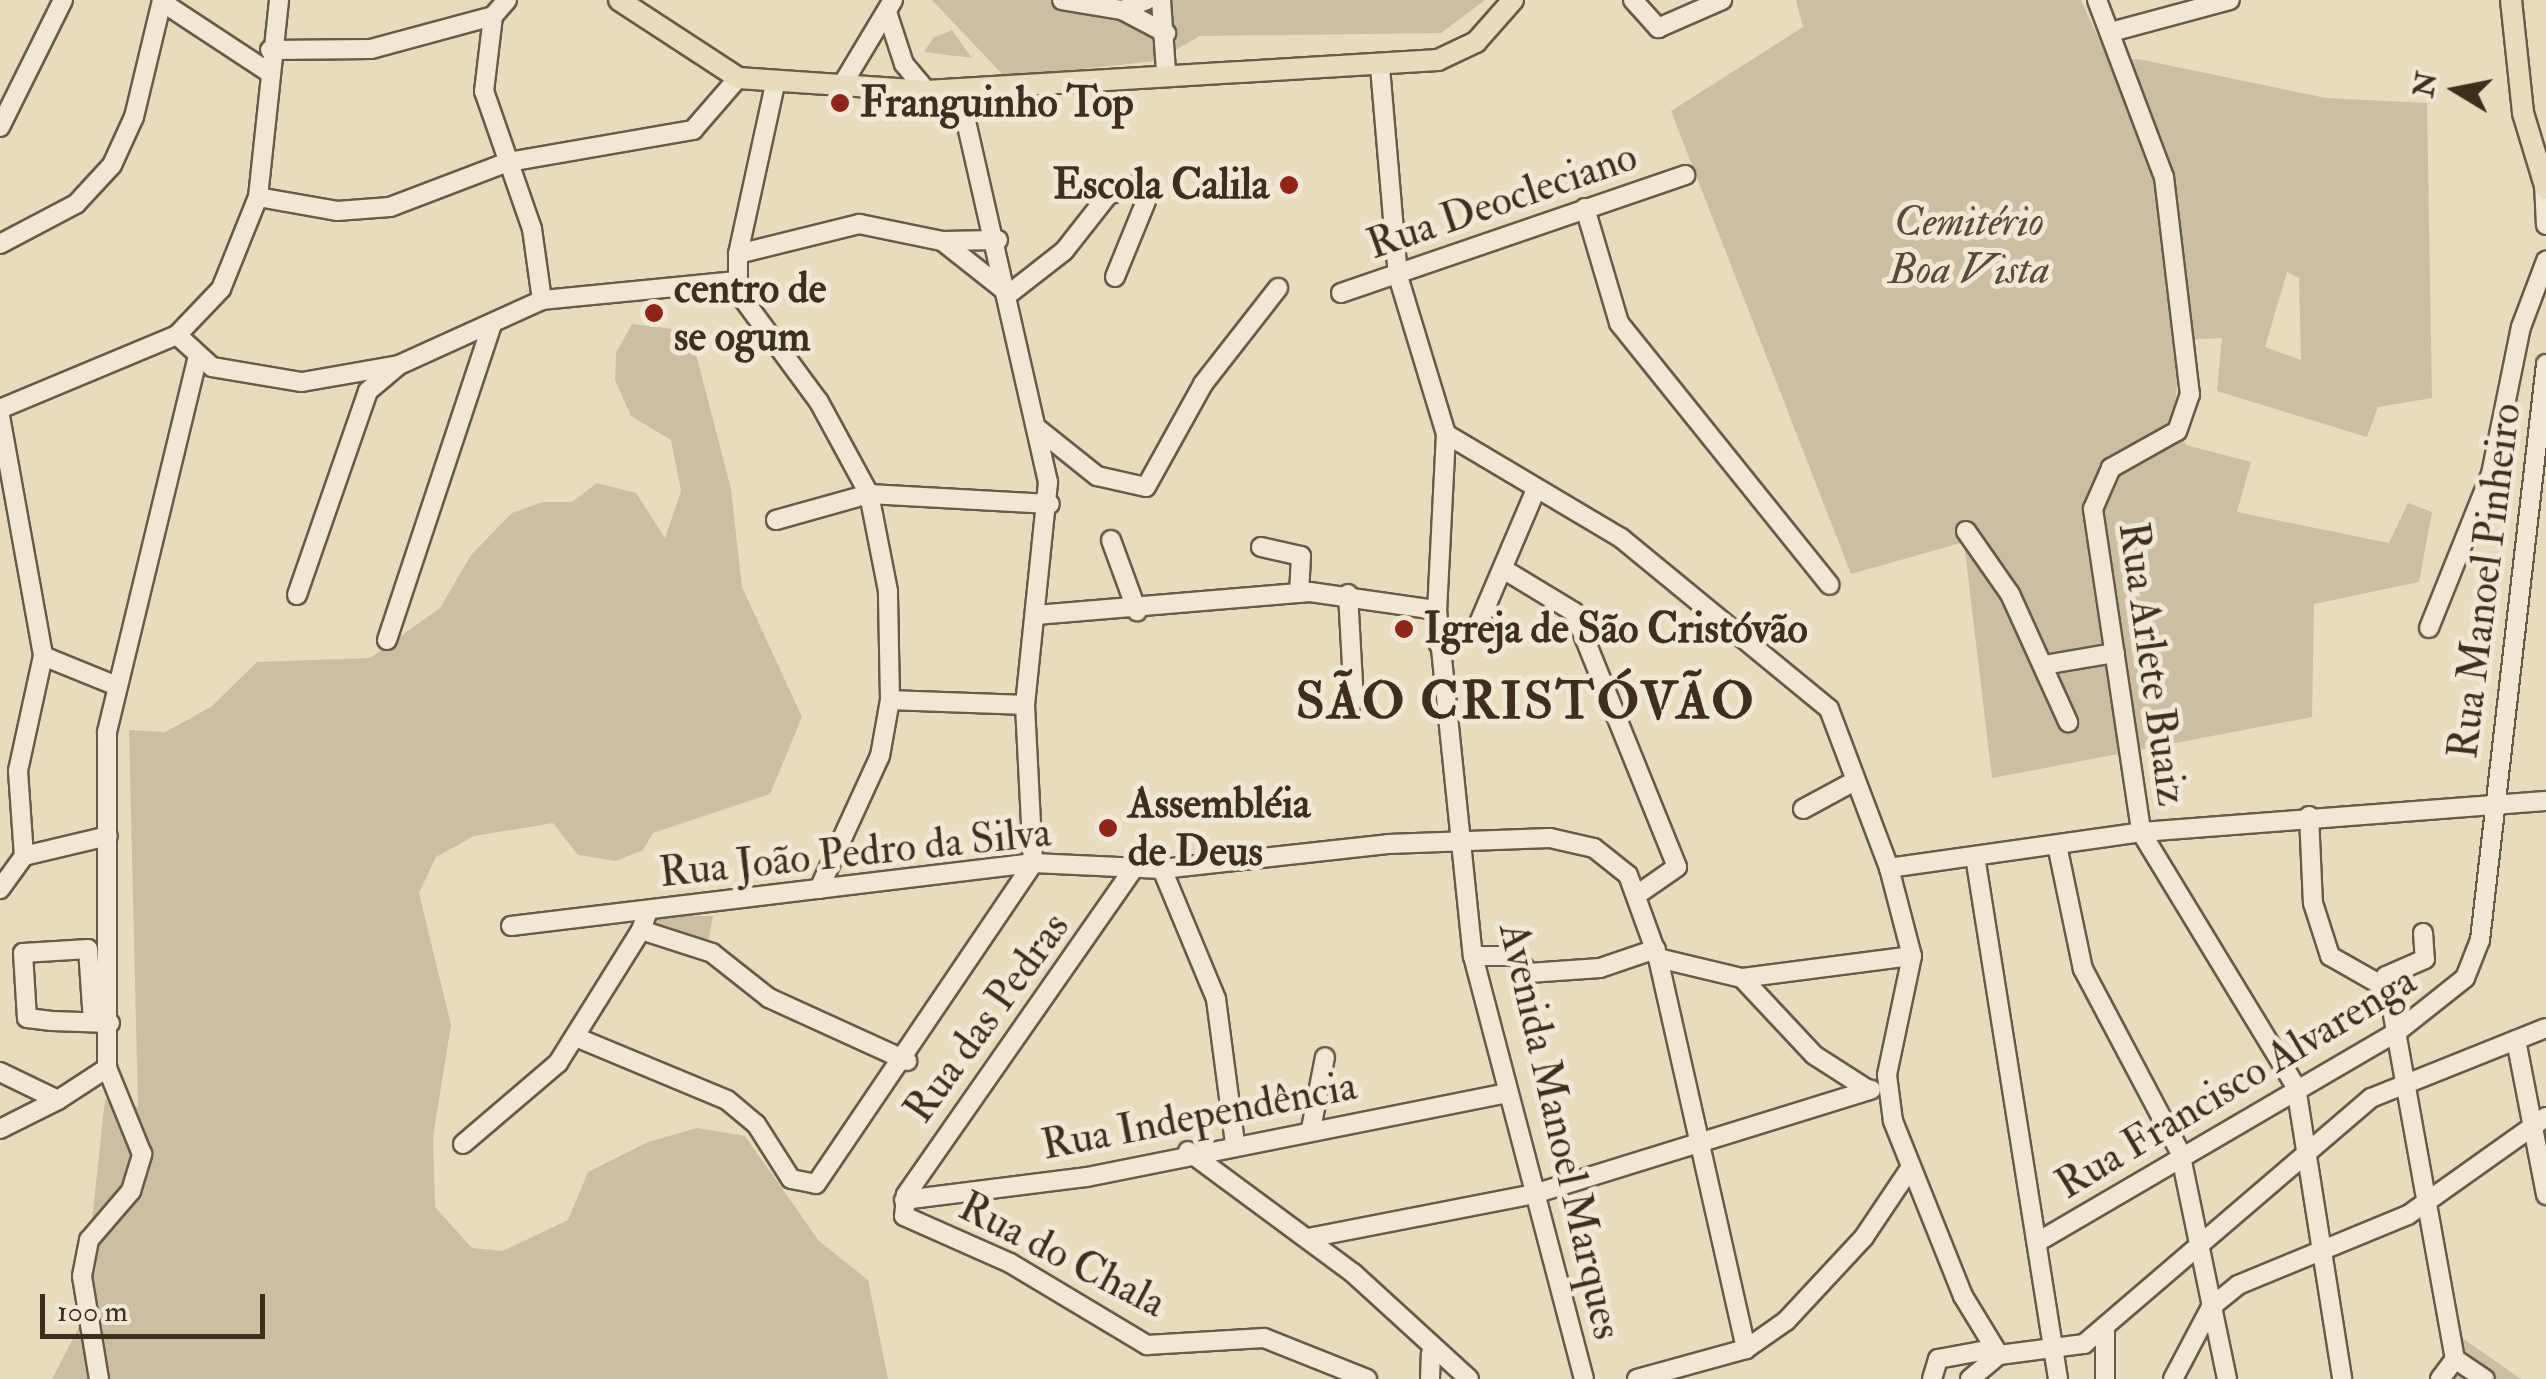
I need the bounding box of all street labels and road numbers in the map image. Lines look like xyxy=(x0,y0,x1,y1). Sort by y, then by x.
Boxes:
street label: Rua Deocleciano xyxy=(1361,131,1643,271)
street label: Rua Manoel Pinheiro xyxy=(2438,400,2532,762)
street label: Rua Arlete Buaiz xyxy=(2107,519,2197,809)
street label: Rua João Pedro da Silva xyxy=(657,807,1053,899)
street label: Rua das Pedras xyxy=(894,903,1080,1133)
street label: Avenida Manoel Marques xyxy=(1488,918,1632,1344)
street label: Rua Francisco Alvarenga xyxy=(2047,956,2425,1210)
street label: Rua Independência xyxy=(1037,1061,1361,1171)
street label: Rua do Chala xyxy=(950,1181,1174,1329)

